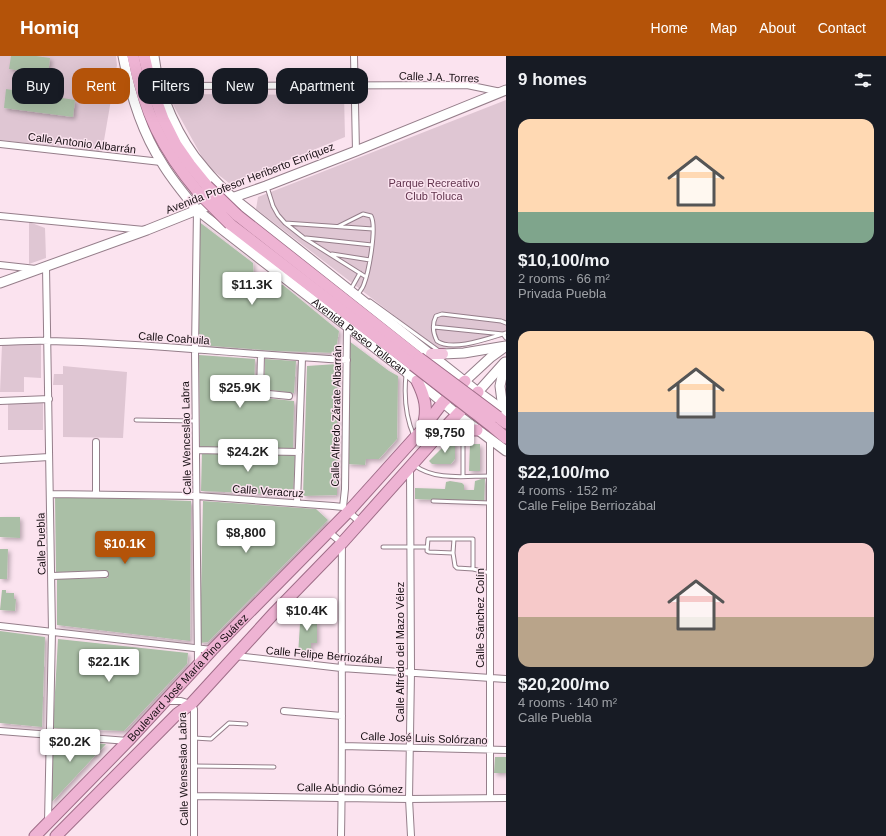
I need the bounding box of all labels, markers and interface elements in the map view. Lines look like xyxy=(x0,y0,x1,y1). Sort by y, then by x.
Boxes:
text: Homiq xyxy=(20,17,79,38)
text: Home xyxy=(651,20,688,36)
text: Map xyxy=(710,20,737,36)
text: About xyxy=(759,20,796,36)
text: Contact xyxy=(818,20,866,36)
chip: Buy xyxy=(12,68,64,104)
chip: Rent xyxy=(72,68,130,104)
chip: Filters xyxy=(138,68,204,104)
chip: New xyxy=(212,68,268,104)
chip: Apartment xyxy=(276,68,368,104)
icon: filters xyxy=(852,69,874,91)
street label: Calle J.A. Torres xyxy=(399,70,480,84)
text: 9 homes xyxy=(518,70,587,89)
street label: Calle Antonio Albarrán xyxy=(27,130,137,156)
street label: Avenida Profesor Heriberto Enríquez xyxy=(164,140,336,216)
icon: home xyxy=(660,145,732,217)
park label: Parque Recreativo Club Toluca xyxy=(388,177,480,202)
text: $10,100/mo xyxy=(518,251,610,270)
text: 2 rooms · 66 m² xyxy=(518,271,610,286)
pin: $11.3K xyxy=(219,272,285,306)
text: $11.3K xyxy=(231,277,273,292)
text: Privada Puebla xyxy=(518,286,606,301)
street label: Avenida Paseo Tollocan xyxy=(310,295,410,377)
street label: Calle Coahuila xyxy=(138,330,211,347)
street label: Calle Alfredo Zárate Albarrán xyxy=(329,345,343,487)
icon: home xyxy=(660,357,732,429)
pin: $25.9K xyxy=(207,375,273,409)
street label: Calle Wenceslao Labra xyxy=(179,380,193,495)
text: $25.9K xyxy=(219,380,261,395)
pin: $9,750 xyxy=(412,420,478,454)
text: $9,750 xyxy=(425,425,465,440)
pin: $24.2K xyxy=(215,439,281,473)
text: $24.2K xyxy=(227,444,269,459)
text: $22,100/mo xyxy=(518,463,610,482)
street label: Calle Veracruz xyxy=(232,483,304,499)
text: 4 rooms · 152 m² xyxy=(518,483,617,498)
text: Calle Felipe Berriozábal xyxy=(518,498,656,513)
street label: Calle Puebla xyxy=(34,512,48,575)
pin: $8,800 xyxy=(213,520,279,554)
text: $8,800 xyxy=(226,525,266,540)
pin: $10.1K xyxy=(92,531,158,565)
text: $10.1K xyxy=(104,536,146,551)
street label: Calle Sánchez Colín xyxy=(474,568,486,668)
icon: home xyxy=(660,569,732,641)
street label: Calle Alfredo del Mazo Vélez xyxy=(394,582,406,722)
pin: $10.4K xyxy=(274,598,340,632)
text: $10.4K xyxy=(286,603,328,618)
street label: Boulevard José María Pino Suárez xyxy=(125,611,250,744)
street label: Calle Felipe Berriozábal xyxy=(265,644,383,666)
pin: $22.1K xyxy=(76,649,142,683)
text: $22.1K xyxy=(88,654,130,669)
text: $20,200/mo xyxy=(518,675,610,694)
text: 4 rooms · 140 m² xyxy=(518,695,617,710)
text: Calle Puebla xyxy=(518,710,592,725)
street label: Calle Wenseslao Labra xyxy=(176,711,190,826)
pin: $20.2K xyxy=(37,729,103,763)
street label: Calle José Luis Solórzano xyxy=(360,730,488,746)
text: $20.2K xyxy=(49,734,91,749)
street label: Calle Abundio Gómez xyxy=(297,781,403,795)

